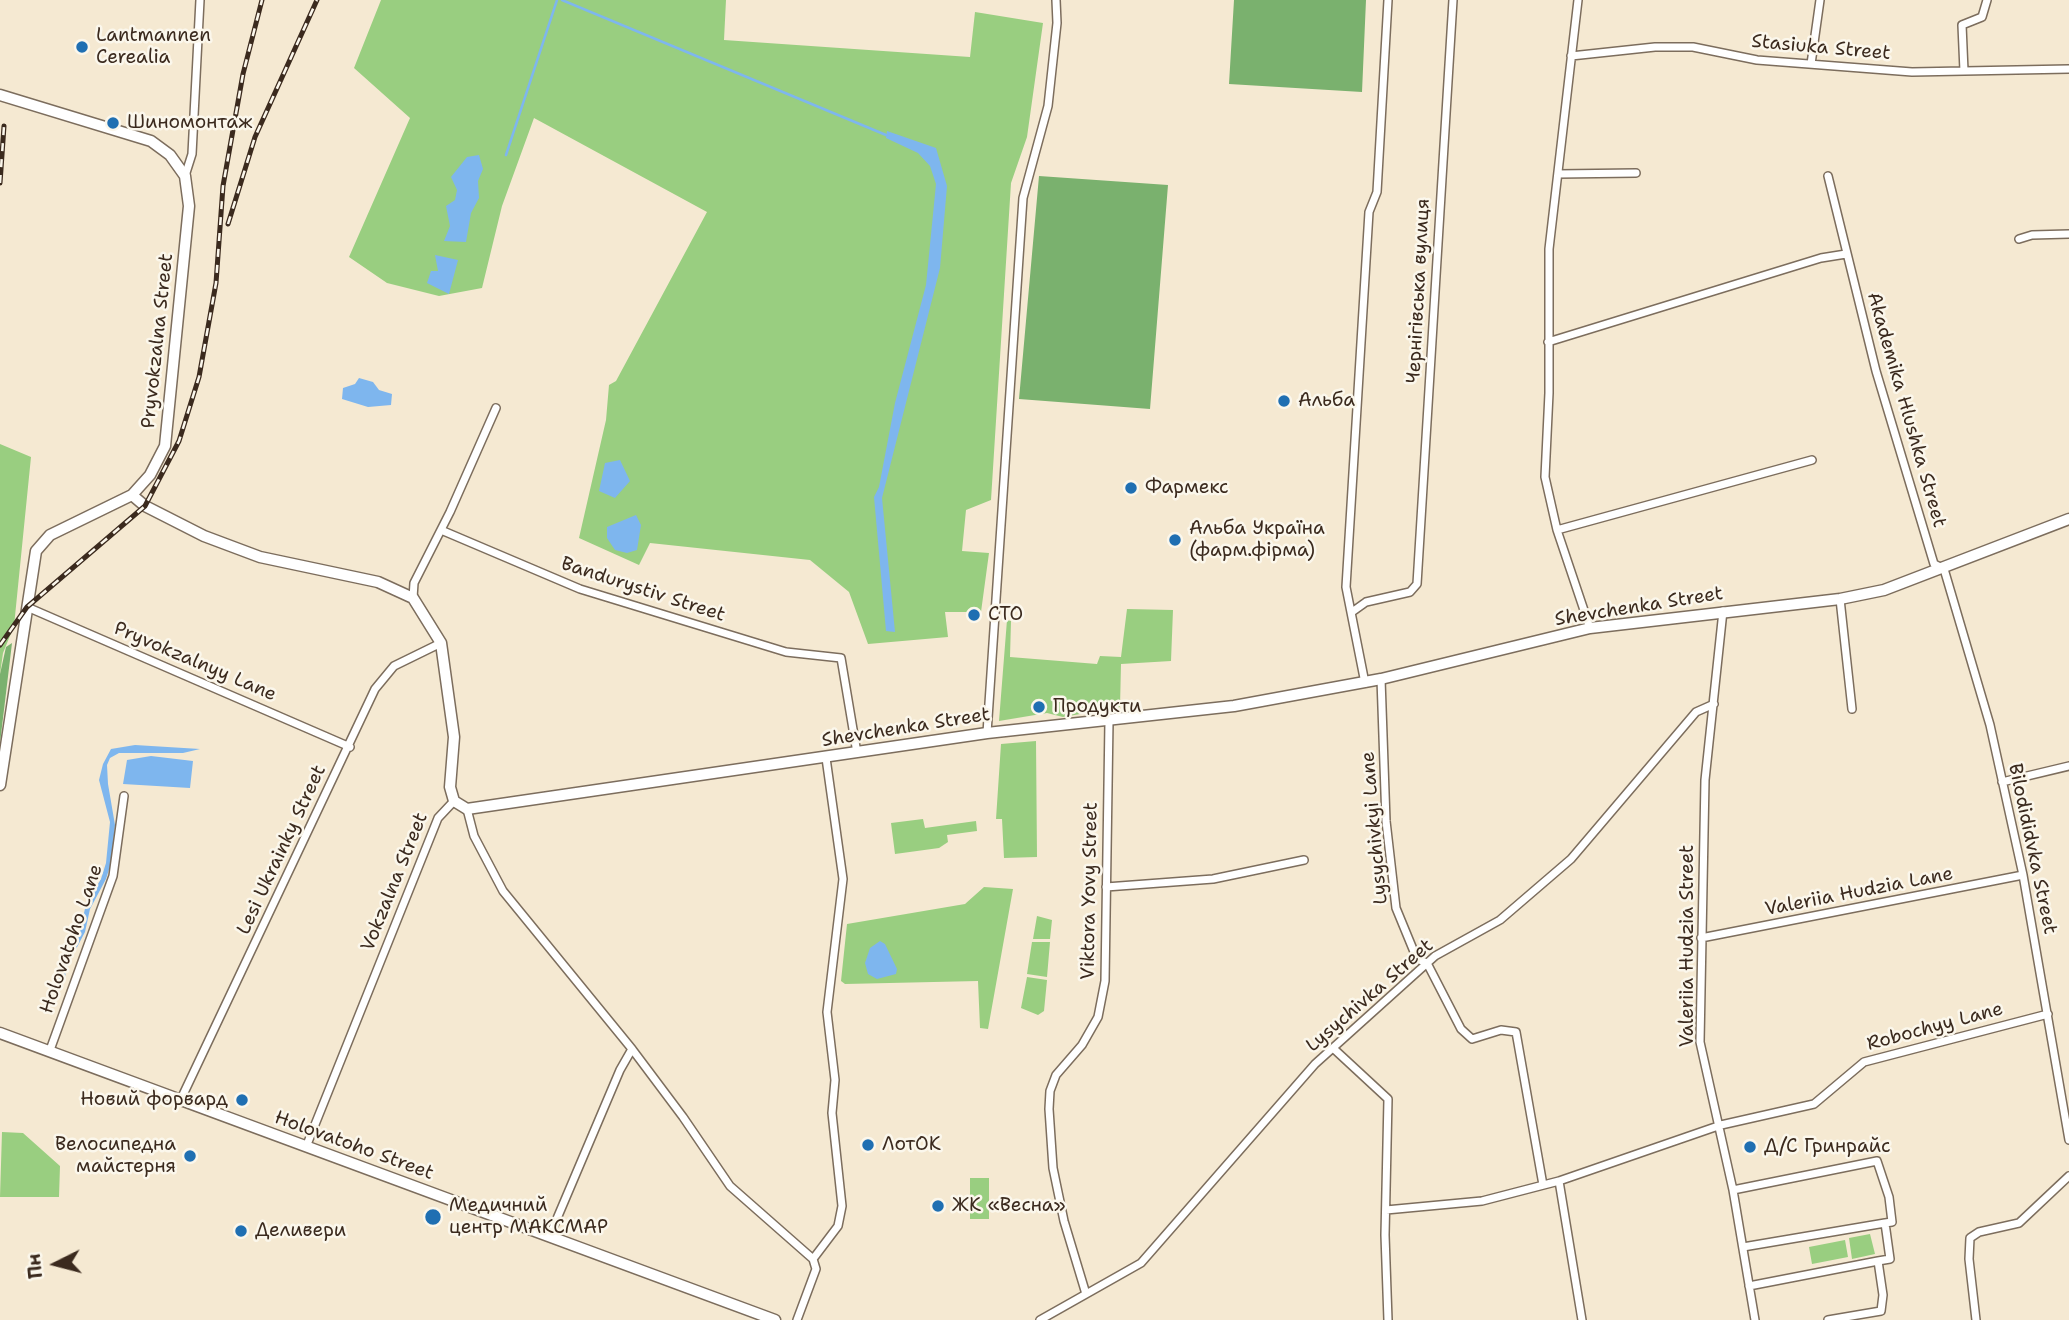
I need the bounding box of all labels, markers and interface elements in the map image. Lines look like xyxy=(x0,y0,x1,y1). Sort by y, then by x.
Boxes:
place label: Lantmannen Cerealia xyxy=(96,25,211,69)
street label: Stasiuka Street xyxy=(1750,31,1892,65)
marker: Lantmannen Cerealia xyxy=(74,39,90,55)
place label: Шиномонтаж xyxy=(127,112,252,134)
marker: Шиномонтаж xyxy=(105,115,121,131)
street label: Чернігівська вулиця xyxy=(1403,198,1435,384)
street label: Pryvokzalna Street xyxy=(137,252,179,430)
street label: Akademika Hlushka Street xyxy=(1861,290,1951,530)
place label: Альба xyxy=(1298,390,1355,412)
marker: Альба xyxy=(1276,393,1292,409)
place label: Фармекс xyxy=(1145,477,1229,499)
marker: Фармекс xyxy=(1123,480,1139,496)
place label: Альба Україна (фарм.фірма) xyxy=(1189,518,1325,562)
marker: Альба Україна (фарм.фірма) xyxy=(1167,532,1183,548)
street label: Bandurystiv Street xyxy=(558,553,728,627)
street label: Shevchenka Street xyxy=(1553,582,1725,632)
place label: СТО xyxy=(988,604,1023,626)
marker: СТО xyxy=(966,607,982,623)
street label: Pryvokzalnyy Lane xyxy=(110,617,280,707)
place label: Продукти xyxy=(1053,696,1142,718)
marker: Продукти xyxy=(1031,699,1047,715)
street label: Shevchenka Street xyxy=(820,703,992,753)
street label: Lysychivkyi Lane xyxy=(1357,750,1393,906)
street label: Bilodididvka Street xyxy=(2003,761,2061,937)
street label: Lesi Ukrainky Street xyxy=(233,762,331,938)
street label: Viktora Yovy Street xyxy=(1077,802,1103,980)
street label: Vokzalna Street xyxy=(357,809,433,955)
street label: Valeriia Hudzia Street xyxy=(1677,845,1699,1047)
street label: Holovatoho Lane xyxy=(36,861,108,1017)
street label: Valeriia Hudzia Lane xyxy=(1763,863,1955,921)
street label: Lysychivka Street xyxy=(1302,935,1438,1057)
street label: Robochyy Lane xyxy=(1864,998,2006,1056)
place label: Новий форвард xyxy=(80,1089,228,1111)
marker: Новий форвард xyxy=(234,1092,250,1108)
street label: Holovatoho Street xyxy=(271,1107,437,1185)
place label: Велосипедна майстерня xyxy=(55,1134,176,1178)
place label: ЛотОК xyxy=(882,1134,941,1156)
place label: Д/С Гринрайс xyxy=(1764,1136,1891,1158)
marker: ЛотОК xyxy=(860,1137,876,1153)
marker: Д/С Гринрайс xyxy=(1742,1139,1758,1155)
marker: Велосипедна майстерня xyxy=(182,1148,198,1164)
place label: Медичний центр МАКСМАР xyxy=(449,1195,608,1239)
place label: ЖК «Весна» xyxy=(952,1195,1066,1217)
marker: ЖК «Весна» xyxy=(930,1198,946,1214)
marker: Медичний центр МАКСМАР xyxy=(423,1207,443,1227)
place label: Деливери xyxy=(255,1220,346,1242)
marker: Деливери xyxy=(233,1223,249,1239)
north arrow xyxy=(21,1229,91,1299)
text: Пн xyxy=(21,1252,48,1280)

